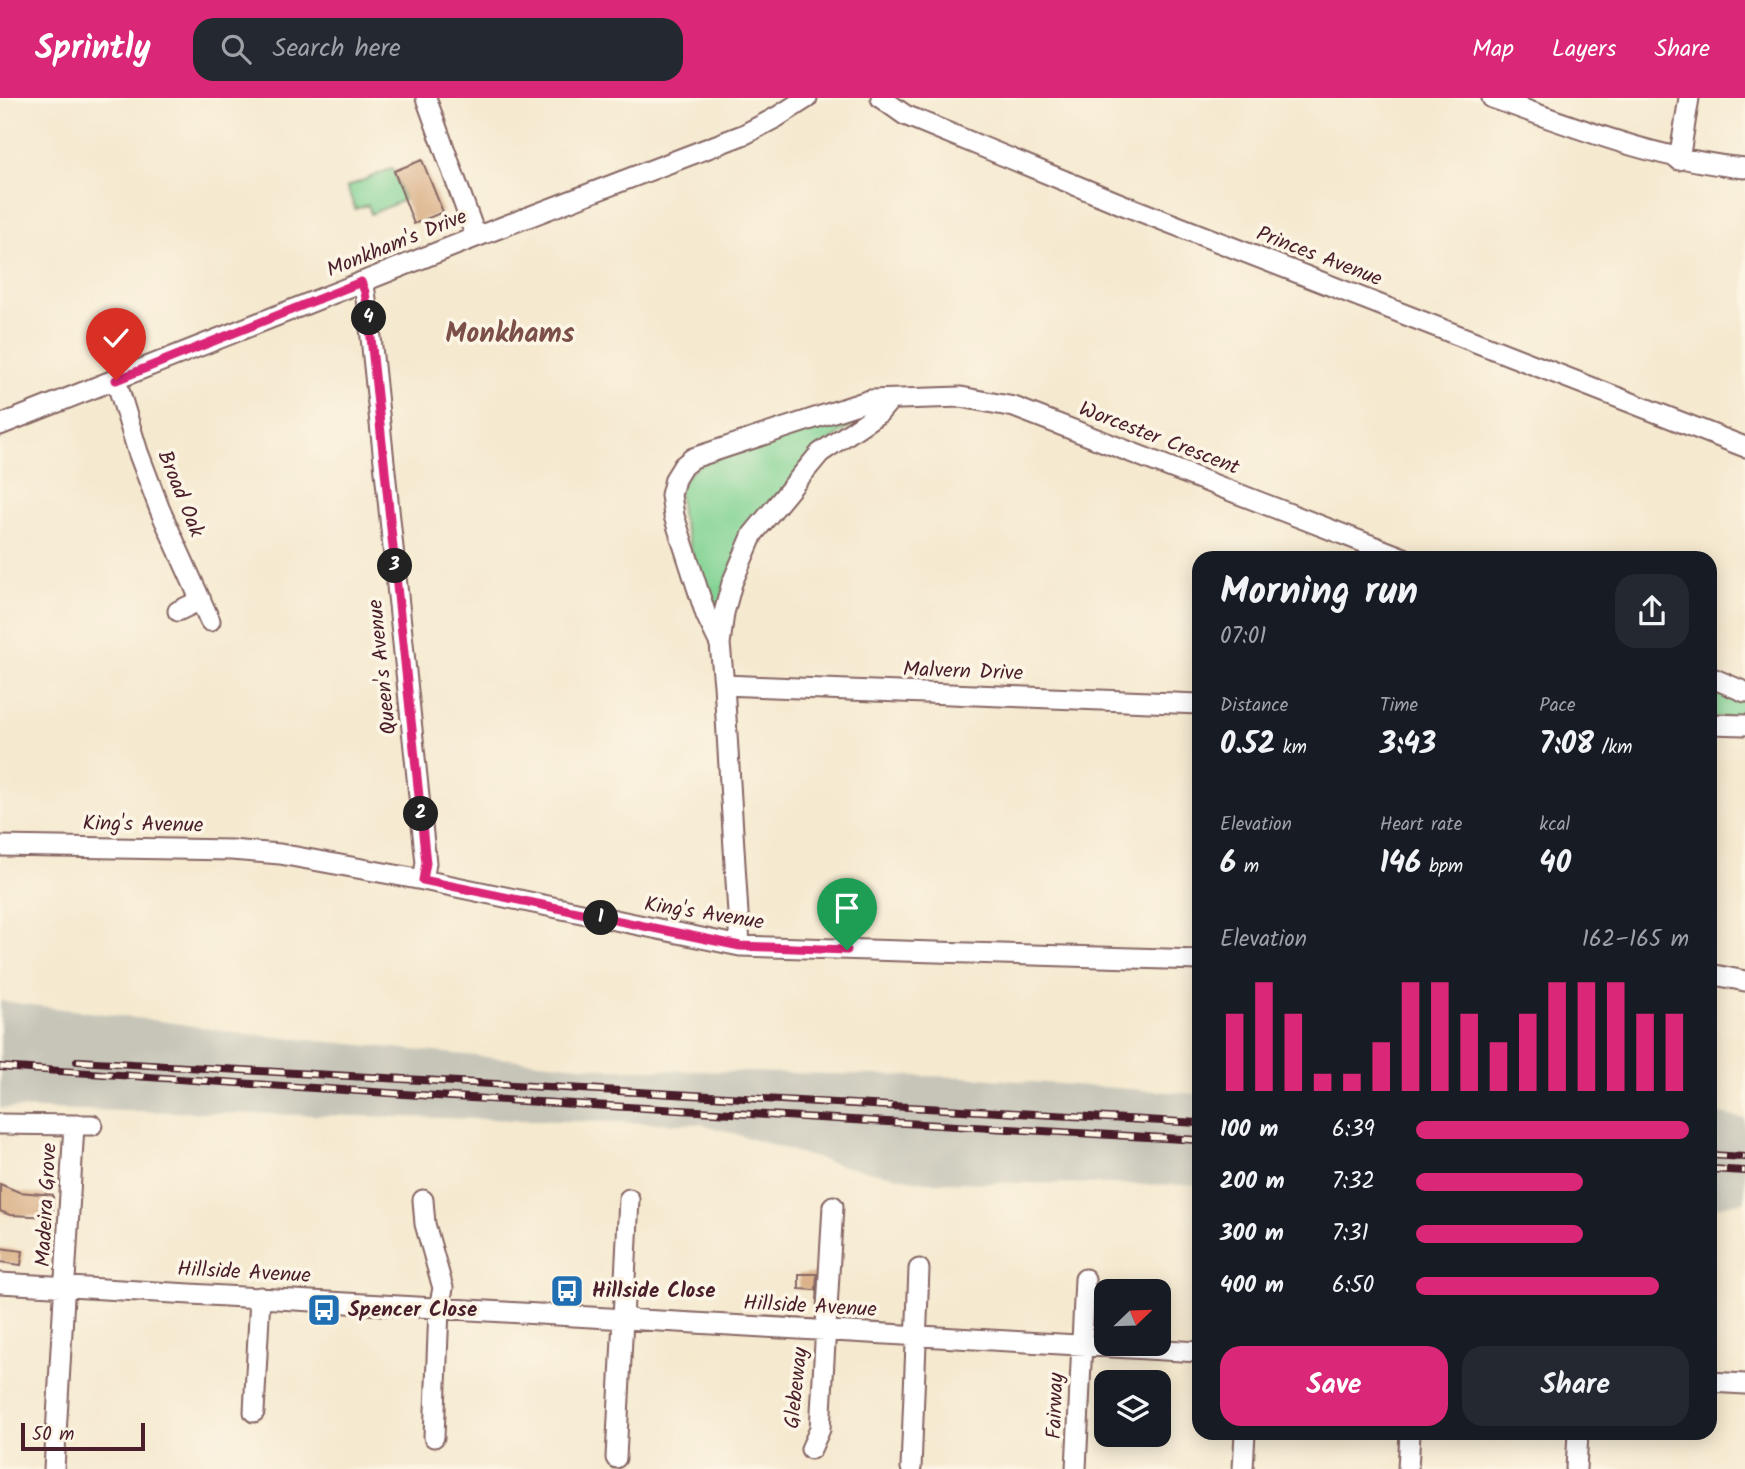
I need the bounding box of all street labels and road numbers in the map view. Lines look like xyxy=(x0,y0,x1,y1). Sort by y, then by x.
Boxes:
street label: Monkham's Drive xyxy=(322,201,473,287)
street label: Princes Avenue xyxy=(1251,218,1387,296)
street label: Worcester Crescent xyxy=(1074,393,1245,485)
street label: Broad Oak xyxy=(148,446,212,543)
street label: Queen's Avenue xyxy=(359,597,407,736)
street label: Malvern Drive xyxy=(902,653,1024,691)
street label: King's Avenue xyxy=(82,807,204,843)
street label: King's Avenue xyxy=(642,888,767,940)
street label: Madeira Grove xyxy=(27,1142,67,1268)
street label: Hillside Avenue xyxy=(176,1253,312,1293)
street label: Hillside Avenue xyxy=(742,1287,878,1327)
street label: Glebeway xyxy=(776,1345,818,1430)
street label: Fairway xyxy=(1038,1372,1074,1440)

